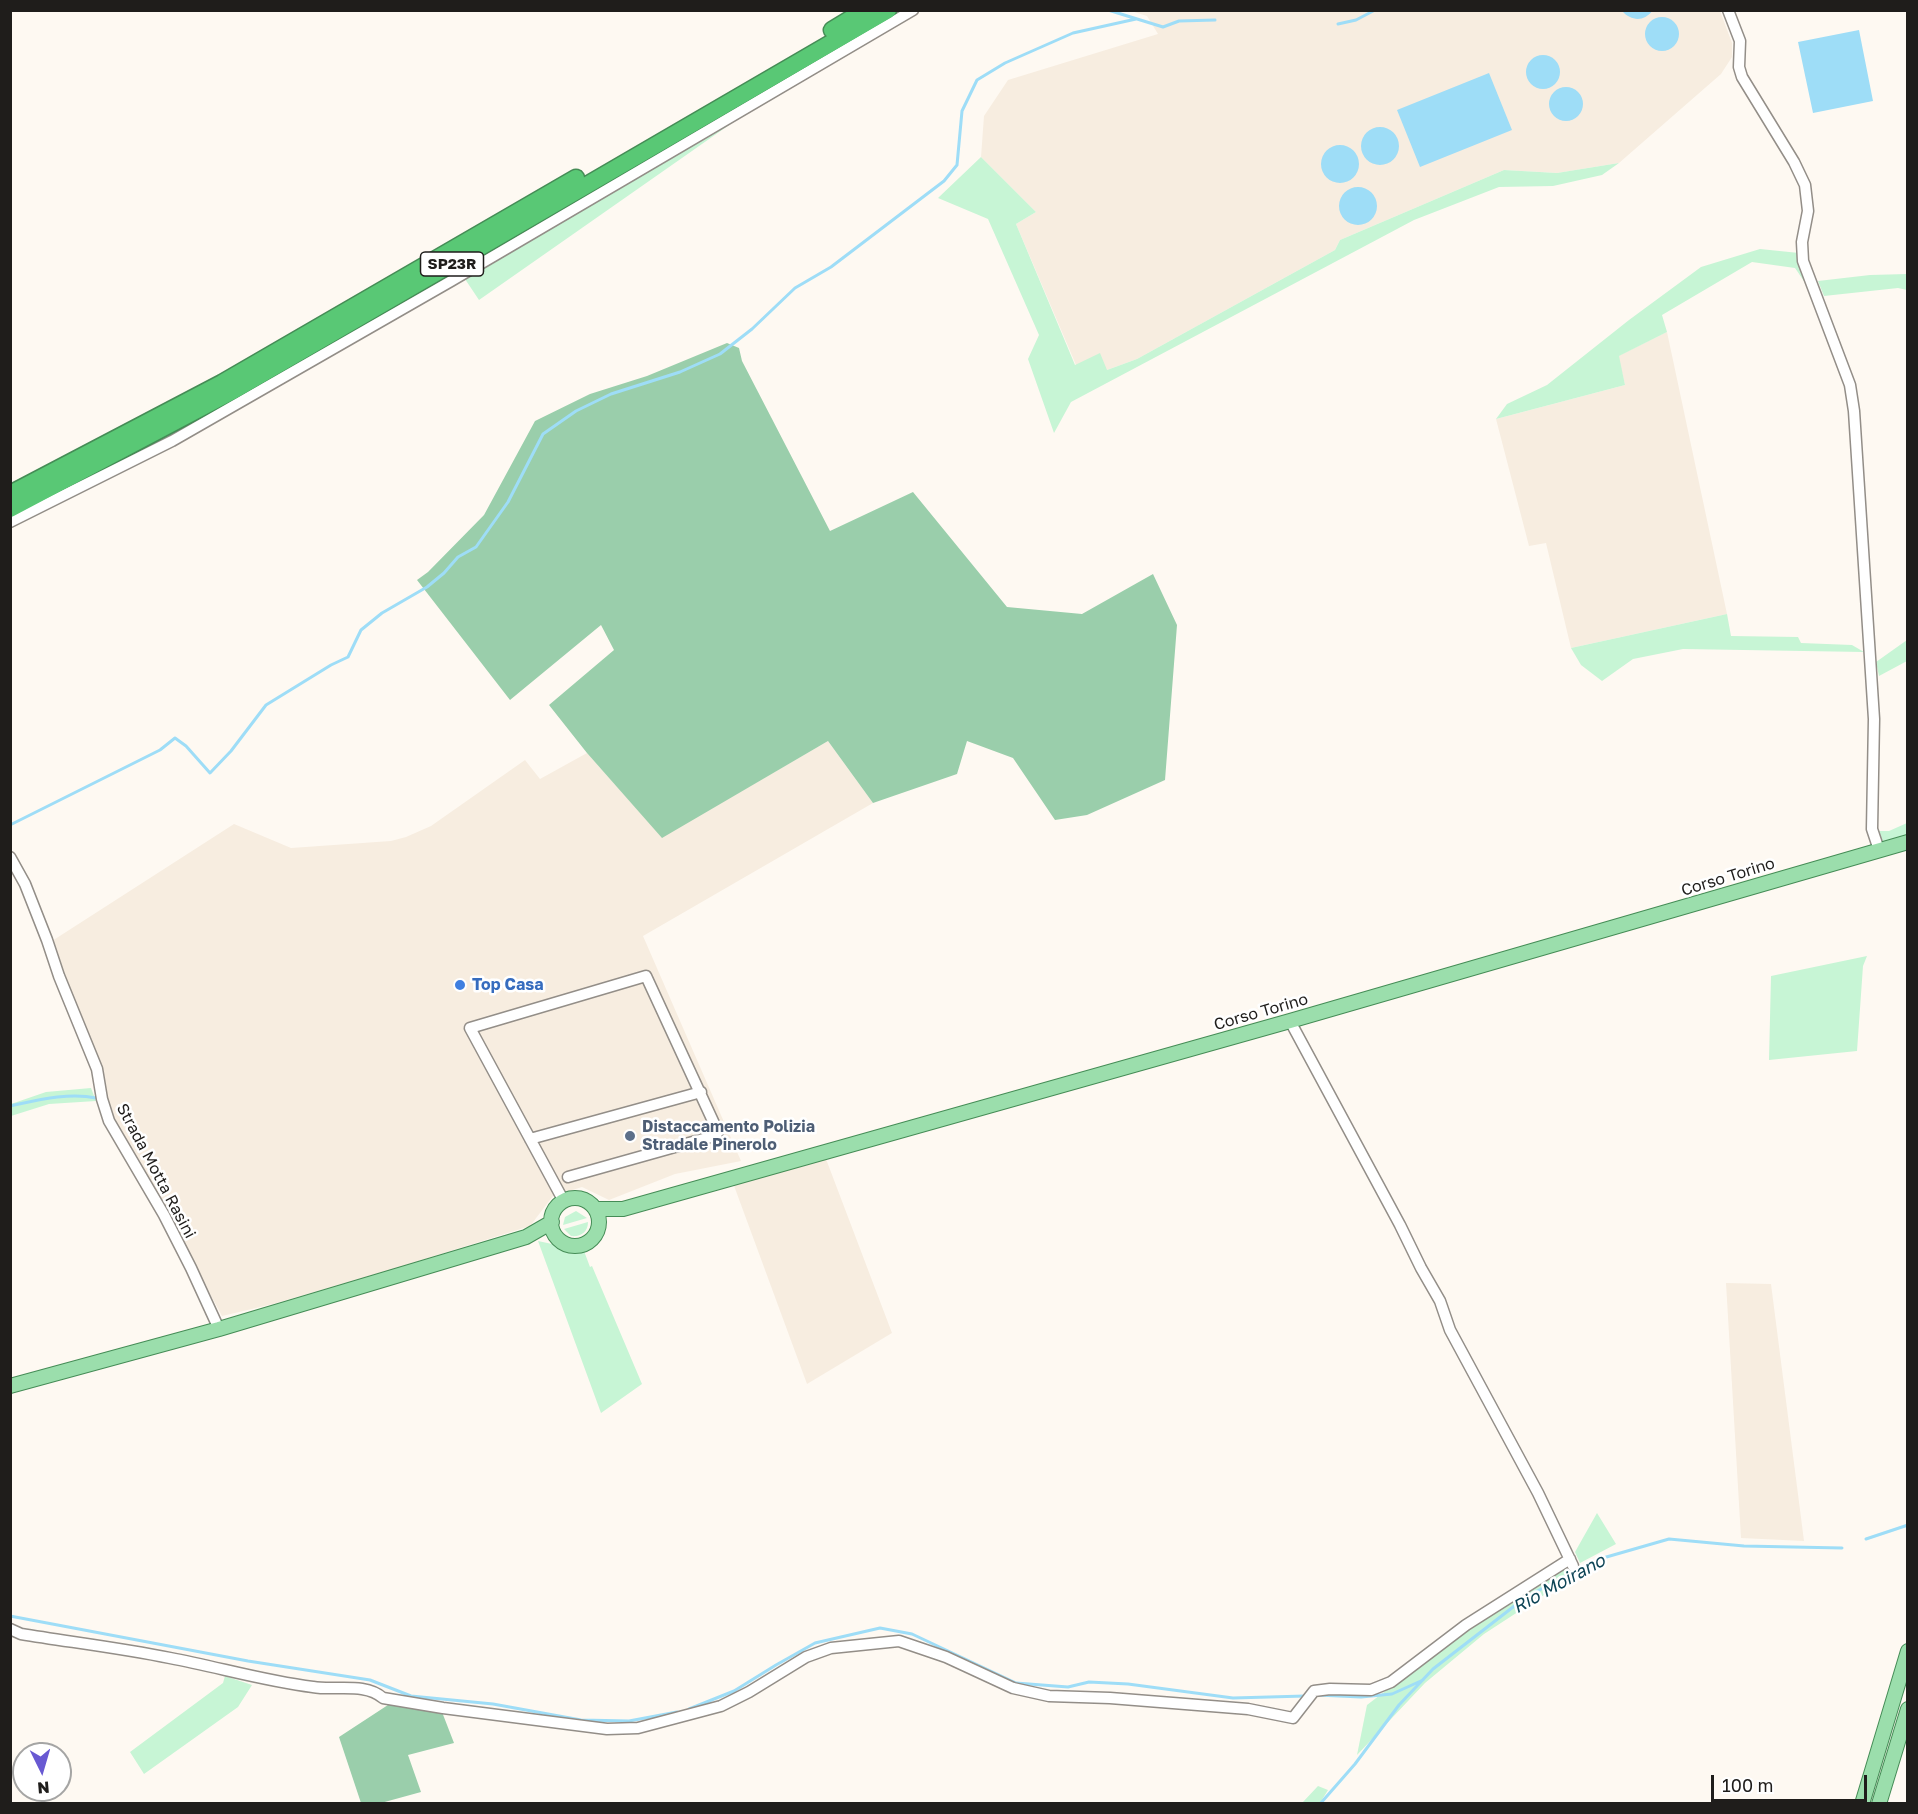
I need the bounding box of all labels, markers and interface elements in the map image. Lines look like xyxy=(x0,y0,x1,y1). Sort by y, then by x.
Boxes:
road number: SP23R xyxy=(420,252,484,276)
street label: Corso Torino xyxy=(1679,854,1777,900)
place label: Top Casa xyxy=(472,975,543,995)
marker: Top Casa xyxy=(453,978,467,992)
street label: Corso Torino xyxy=(1212,989,1310,1035)
street label: Strada Motta Rasini xyxy=(112,1100,200,1242)
place label: Distaccamento Polizia Stradale Pinerolo xyxy=(642,1117,815,1155)
marker: Distaccamento Polizia Stradale Pinerolo xyxy=(623,1129,637,1143)
water label: Rio Moirano xyxy=(1509,1550,1609,1618)
north arrow xyxy=(12,1742,72,1802)
scale bar xyxy=(1714,1763,1870,1801)
text: 100 m xyxy=(1722,1774,1773,1796)
text: N xyxy=(36,1777,50,1798)

